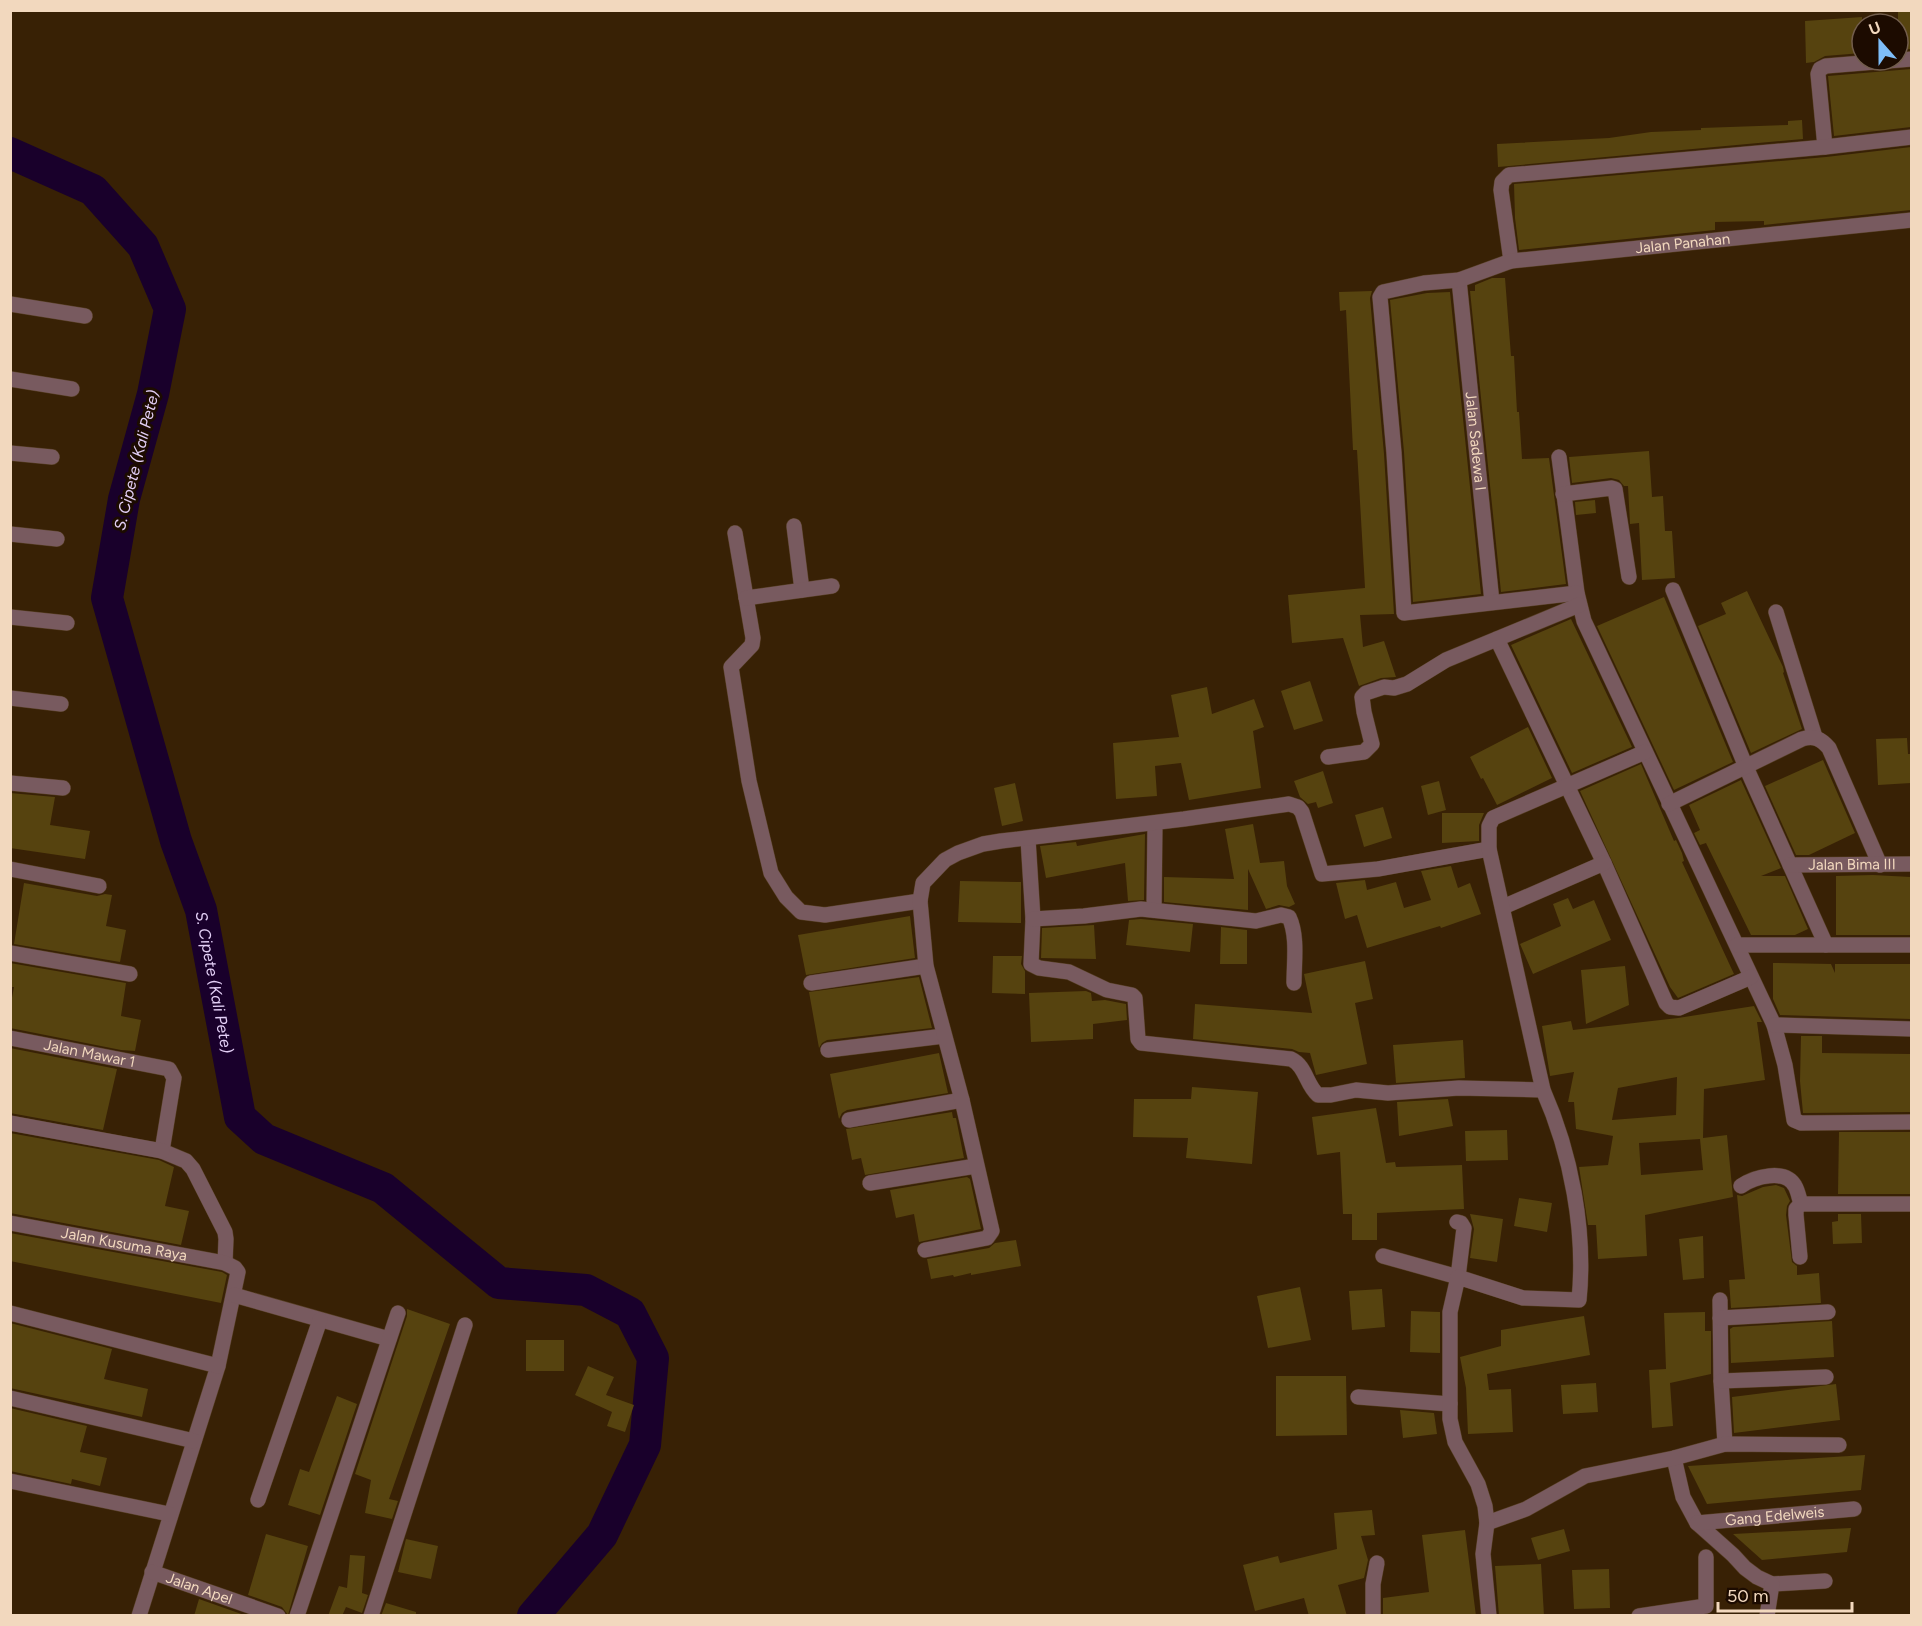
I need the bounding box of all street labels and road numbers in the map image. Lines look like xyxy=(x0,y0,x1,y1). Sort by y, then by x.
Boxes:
street label: Jalan Panahan xyxy=(1634,230,1731,257)
street label: Jalan Sadewa I xyxy=(1462,391,1490,491)
street label: Jalan Bima III xyxy=(1808,855,1896,874)
street label: Jalan Mawar 1 xyxy=(42,1036,137,1071)
street label: Jalan Kusuma Raya xyxy=(60,1224,189,1265)
street label: Gang Edelweis xyxy=(1724,1503,1825,1529)
street label: Jalan Apel xyxy=(164,1569,235,1608)

